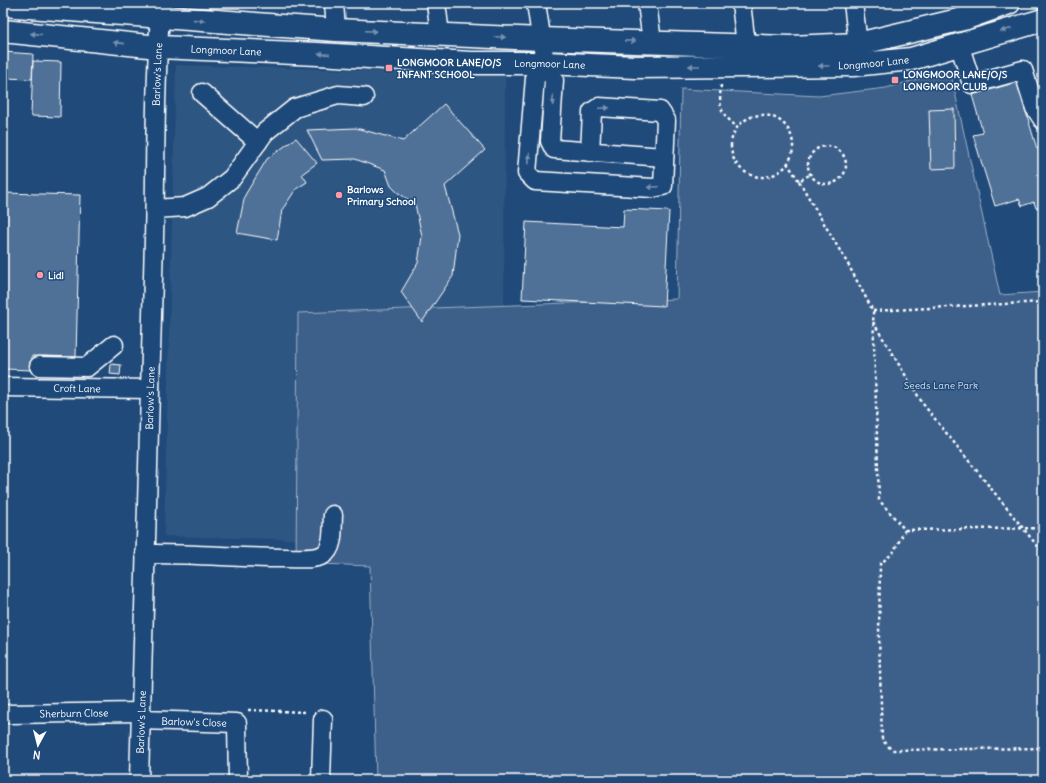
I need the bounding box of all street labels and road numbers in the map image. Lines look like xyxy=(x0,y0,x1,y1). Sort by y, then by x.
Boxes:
street label: Barlow's Lane xyxy=(150,42,165,106)
street label: Longmoor Lane xyxy=(190,42,262,59)
street label: Longmoor Lane xyxy=(838,53,910,72)
street label: Longmoor Lane xyxy=(514,57,586,72)
street label: Barlow's Lane xyxy=(143,366,158,430)
street label: Croft Lane xyxy=(53,382,101,395)
street label: Barlow's Lane xyxy=(134,690,149,754)
street label: Sherburn Close xyxy=(39,706,109,721)
street label: Barlow's Close xyxy=(161,715,227,730)

